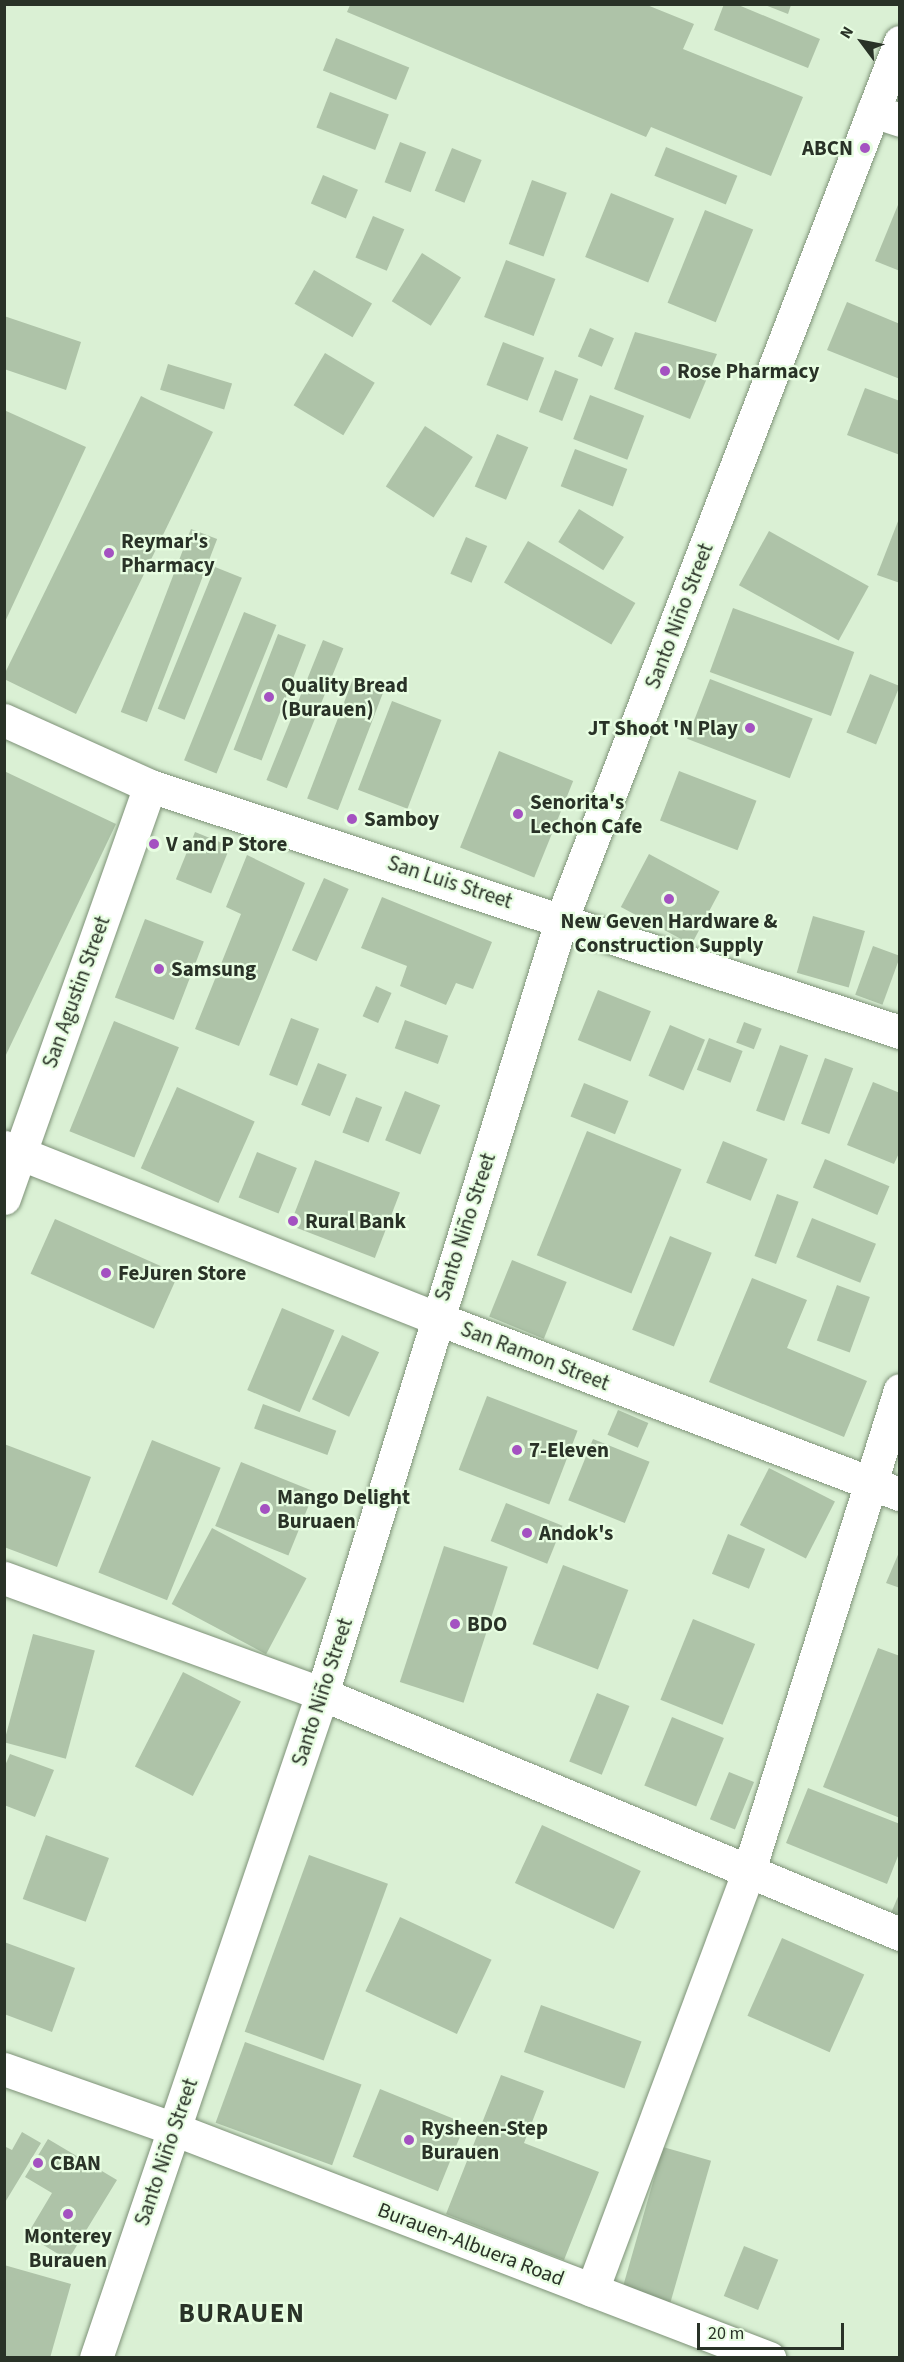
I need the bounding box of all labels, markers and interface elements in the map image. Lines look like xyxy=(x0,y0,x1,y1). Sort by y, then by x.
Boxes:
north arrow xyxy=(832,12,892,72)
text: N xyxy=(835,22,859,43)
place label: ABCN xyxy=(802,135,853,161)
marker: ABCN xyxy=(858,141,872,155)
place label: Rose Pharmacy xyxy=(677,358,819,384)
marker: Rose Pharmacy xyxy=(658,364,672,378)
place label: Reymar's Pharmacy xyxy=(121,528,215,578)
street label: Santo Niño Street xyxy=(640,540,718,692)
marker: Reymar's Pharmacy xyxy=(102,546,116,560)
place label: Quality Bread (Burauen) xyxy=(281,672,408,722)
marker: Quality Bread (Burauen) xyxy=(262,690,276,704)
place label: JT Shoot 'N Play xyxy=(588,715,738,741)
marker: JT Shoot 'N Play xyxy=(743,721,757,735)
place label: Senorita's Lechon Cafe xyxy=(530,789,642,839)
place label: Samboy xyxy=(364,806,439,832)
marker: Senorita's Lechon Cafe xyxy=(511,807,525,821)
marker: Samboy xyxy=(345,812,359,826)
place label: V and P Store xyxy=(166,831,287,857)
marker: V and P Store xyxy=(147,837,161,851)
street label: San Luis Street xyxy=(384,850,516,914)
marker: New Geven Hardware & Construction Supply xyxy=(662,892,676,906)
place label: New Geven Hardware & Construction Supply xyxy=(560,908,778,958)
street label: San Agustin Street xyxy=(37,913,115,1071)
place label: Samsung xyxy=(171,956,256,982)
marker: Samsung xyxy=(152,962,166,976)
street label: Santo Niño Street xyxy=(429,1150,501,1304)
place label: Rural Bank xyxy=(305,1208,406,1234)
marker: Rural Bank xyxy=(286,1214,300,1228)
place label: FeJuren Store xyxy=(118,1260,246,1286)
marker: FeJuren Store xyxy=(99,1266,113,1280)
street label: San Ramon Street xyxy=(457,1316,613,1396)
place label: 7-Eleven xyxy=(529,1437,609,1463)
marker: 7-Eleven xyxy=(510,1443,524,1457)
place label: Mango Delight Buruaen xyxy=(277,1484,410,1534)
marker: Mango Delight Buruaen xyxy=(258,1502,272,1516)
place label: Andok's xyxy=(539,1520,613,1546)
marker: Andok's xyxy=(520,1526,534,1540)
place label: BDO xyxy=(467,1611,507,1637)
street label: Santo Niño Street xyxy=(286,1615,358,1769)
marker: BDO xyxy=(448,1617,462,1631)
street label: Santo Niño Street xyxy=(129,2075,203,2229)
place label: Rysheen-Step Burauen xyxy=(421,2115,548,2165)
marker: Rysheen-Step Burauen xyxy=(402,2133,416,2147)
place label: CBAN xyxy=(50,2150,101,2176)
marker: CBAN xyxy=(31,2156,45,2170)
street label: Burauen-Albuera Road xyxy=(374,2197,568,2291)
marker: Monterey Burauen xyxy=(61,2207,75,2221)
place label: Monterey Burauen xyxy=(24,2223,112,2273)
district label: BURAUEN xyxy=(179,2298,305,2330)
scale bar xyxy=(700,2311,847,2349)
text: 20 m xyxy=(708,2321,744,2346)

